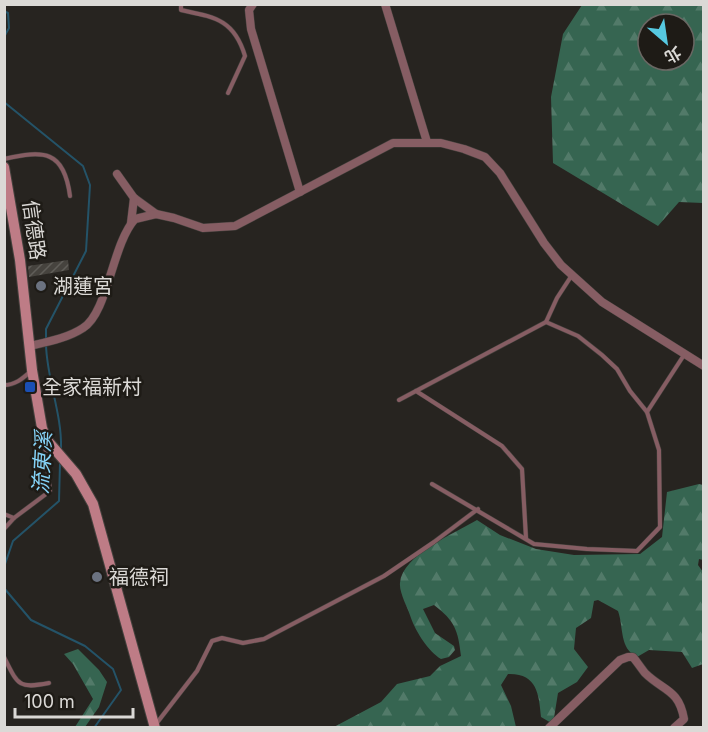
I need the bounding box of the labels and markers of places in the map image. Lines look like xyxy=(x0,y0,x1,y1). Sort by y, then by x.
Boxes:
place label: 湖蓮宮 xyxy=(53,274,113,298)
marker: 湖蓮宮 xyxy=(34,279,48,293)
place label: 全家福新村 xyxy=(42,375,142,399)
marker: 全家福新村 xyxy=(23,380,37,394)
place label: 福德祠 xyxy=(109,565,169,589)
marker: 福德祠 xyxy=(90,570,104,584)

